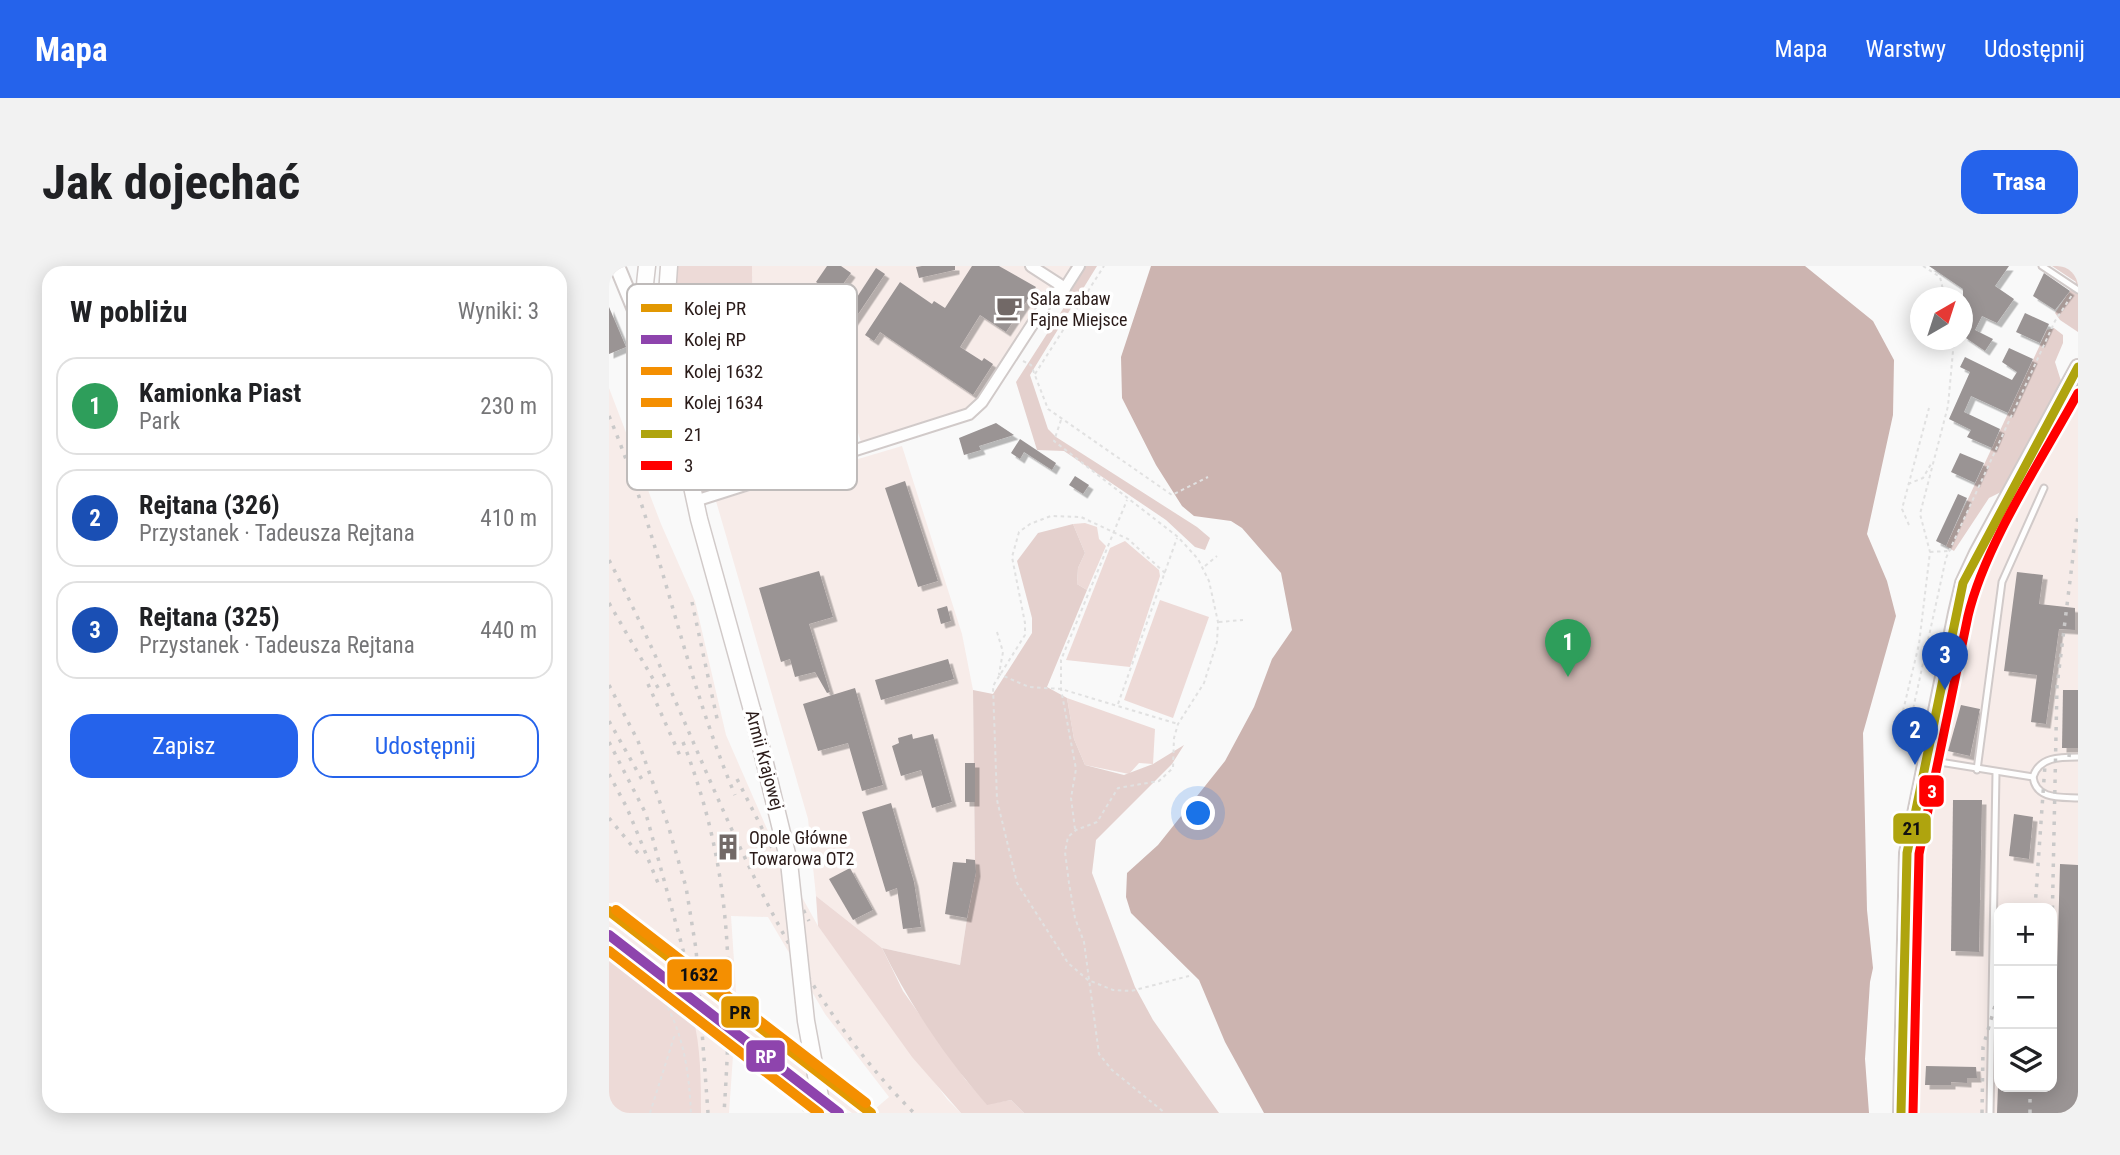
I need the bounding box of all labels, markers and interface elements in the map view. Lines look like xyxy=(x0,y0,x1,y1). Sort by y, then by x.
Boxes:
text: Mapa xyxy=(35,30,107,69)
text: Mapa xyxy=(1775,35,1828,63)
text: Warstwy xyxy=(1866,35,1946,63)
text: Udostępnij xyxy=(1984,35,2085,63)
button: Trasa xyxy=(1961,150,2078,214)
text: Jak dojechać xyxy=(42,154,300,211)
legend xyxy=(627,284,857,490)
north arrow xyxy=(1910,287,1973,350)
place label: Sala zabaw Fajne Miejsce xyxy=(1030,288,1127,330)
cafe icon: Sala zabaw Fajne Miejsce xyxy=(994,293,1024,323)
text: W pobliżu xyxy=(70,294,187,329)
text: Kolej PR xyxy=(684,297,746,320)
text: Wyniki: 3 xyxy=(458,298,539,325)
text: Kolej RP xyxy=(684,328,746,351)
text: Kolej 1632 xyxy=(684,360,763,383)
text: Kamionka Piast xyxy=(139,378,301,408)
text: Kolej 1634 xyxy=(684,391,763,414)
text: 1 xyxy=(89,393,101,420)
text: 230 m xyxy=(480,393,537,420)
text: Park xyxy=(139,408,180,435)
text: 21 xyxy=(684,423,703,446)
text: 3 xyxy=(684,454,693,477)
text: Rejtana (326) xyxy=(139,490,280,520)
text: 2 xyxy=(89,505,101,532)
text: 410 m xyxy=(480,505,537,532)
text: Przystanek · Tadeusza Rejtana xyxy=(139,520,415,547)
text: Rejtana (325) xyxy=(139,602,280,632)
text: 3 xyxy=(89,617,101,644)
text: 440 m xyxy=(480,617,537,644)
pin: 1 xyxy=(1545,619,1591,677)
text: Przystanek · Tadeusza Rejtana xyxy=(139,632,415,659)
pin: 3 xyxy=(1922,632,1968,690)
pin: 2 xyxy=(1892,707,1938,765)
street label: Armii Krajowej xyxy=(742,708,788,812)
button: Zapisz xyxy=(70,714,298,778)
button: Udostępnij xyxy=(312,714,539,778)
line badge: 3 xyxy=(1918,774,1945,808)
text: 3 xyxy=(1927,780,1937,803)
your location xyxy=(1181,796,1215,830)
line badge: 21 xyxy=(1892,812,1932,845)
text: 21 xyxy=(1902,817,1922,840)
place label: Opole Główne Towarowa OT2 xyxy=(749,827,855,869)
building icon: Opole Główne Towarowa OT2 xyxy=(713,832,743,862)
map controls xyxy=(1994,903,2057,1092)
button: + xyxy=(1994,903,2057,966)
line badge: 1632 xyxy=(666,958,733,991)
text: 1632 xyxy=(680,963,718,986)
button: − xyxy=(1994,966,2057,1029)
line badge: PR xyxy=(720,995,760,1029)
text: PR xyxy=(729,1001,751,1024)
button: layers xyxy=(1994,1029,2057,1092)
line badge: RP xyxy=(745,1039,786,1073)
text: RP xyxy=(755,1045,777,1068)

